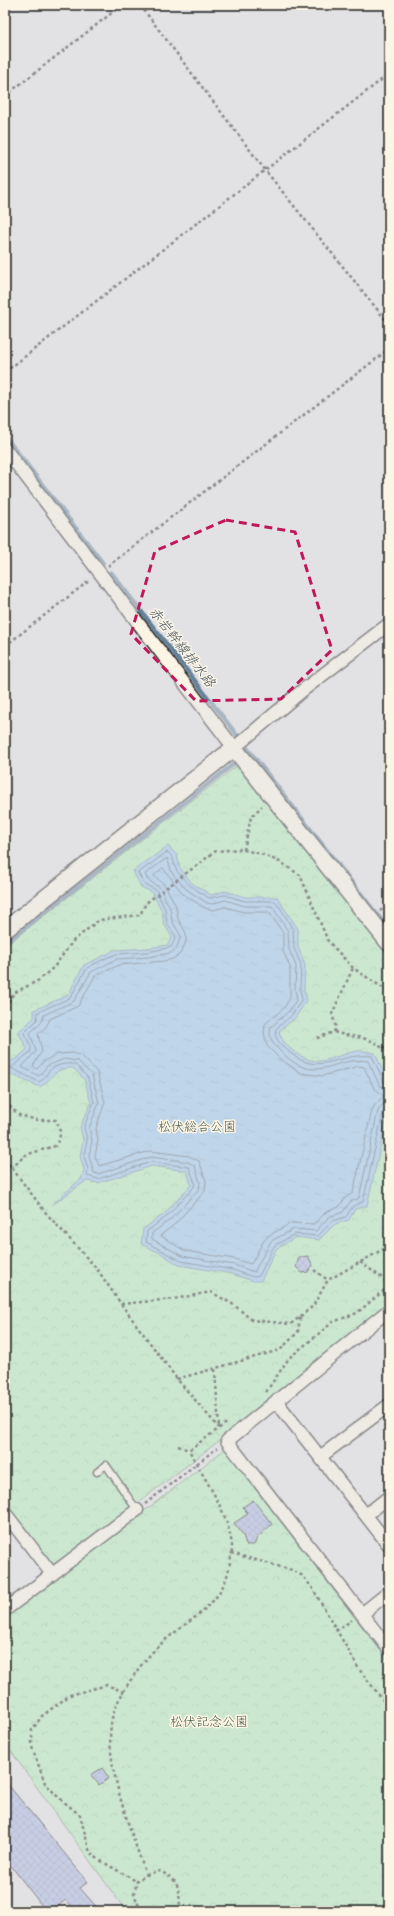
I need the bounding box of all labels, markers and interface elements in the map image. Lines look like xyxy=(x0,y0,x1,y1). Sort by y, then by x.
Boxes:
water label: 赤岩幹線排水路 xyxy=(142,601,223,694)
park label: 松伏総合公園 xyxy=(158,1115,236,1138)
park label: 松伏記念公園 xyxy=(170,1710,248,1733)

